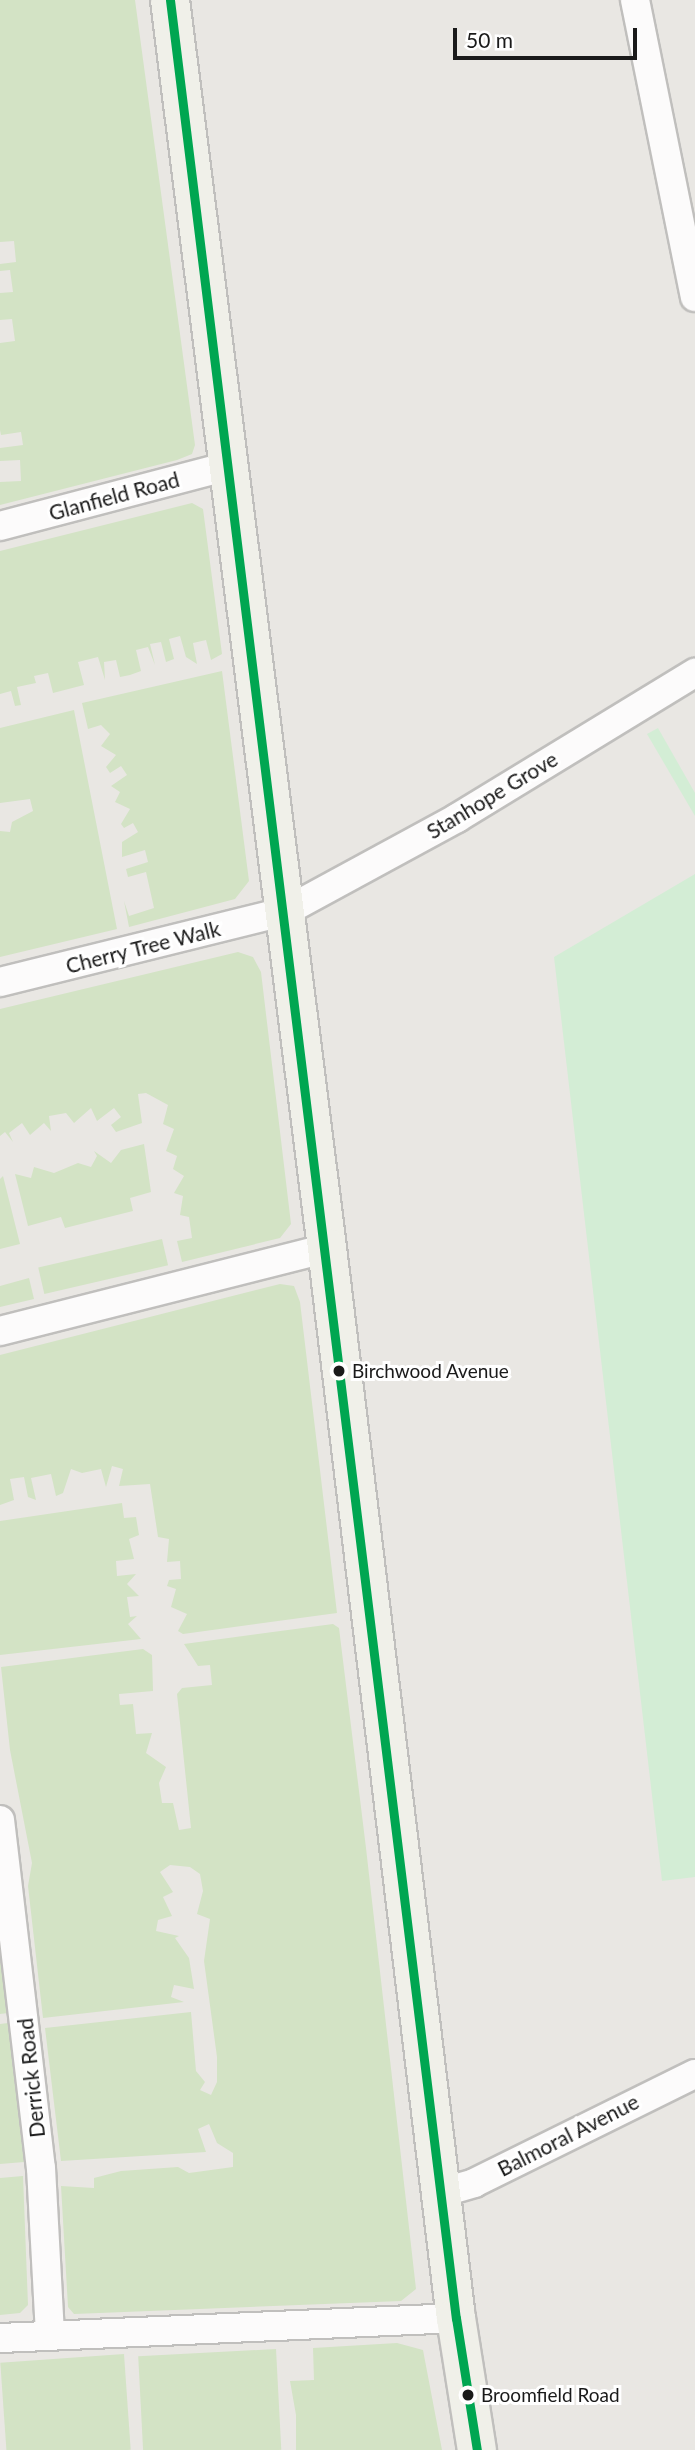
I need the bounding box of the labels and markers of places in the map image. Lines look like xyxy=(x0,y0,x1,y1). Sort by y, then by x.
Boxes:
place label: Birchwood Avenue xyxy=(352,1360,510,1382)
marker: Birchwood Avenue xyxy=(332,1364,346,1378)
place label: Broomfield Road xyxy=(481,2384,620,2406)
marker: Broomfield Road xyxy=(461,2388,475,2402)

